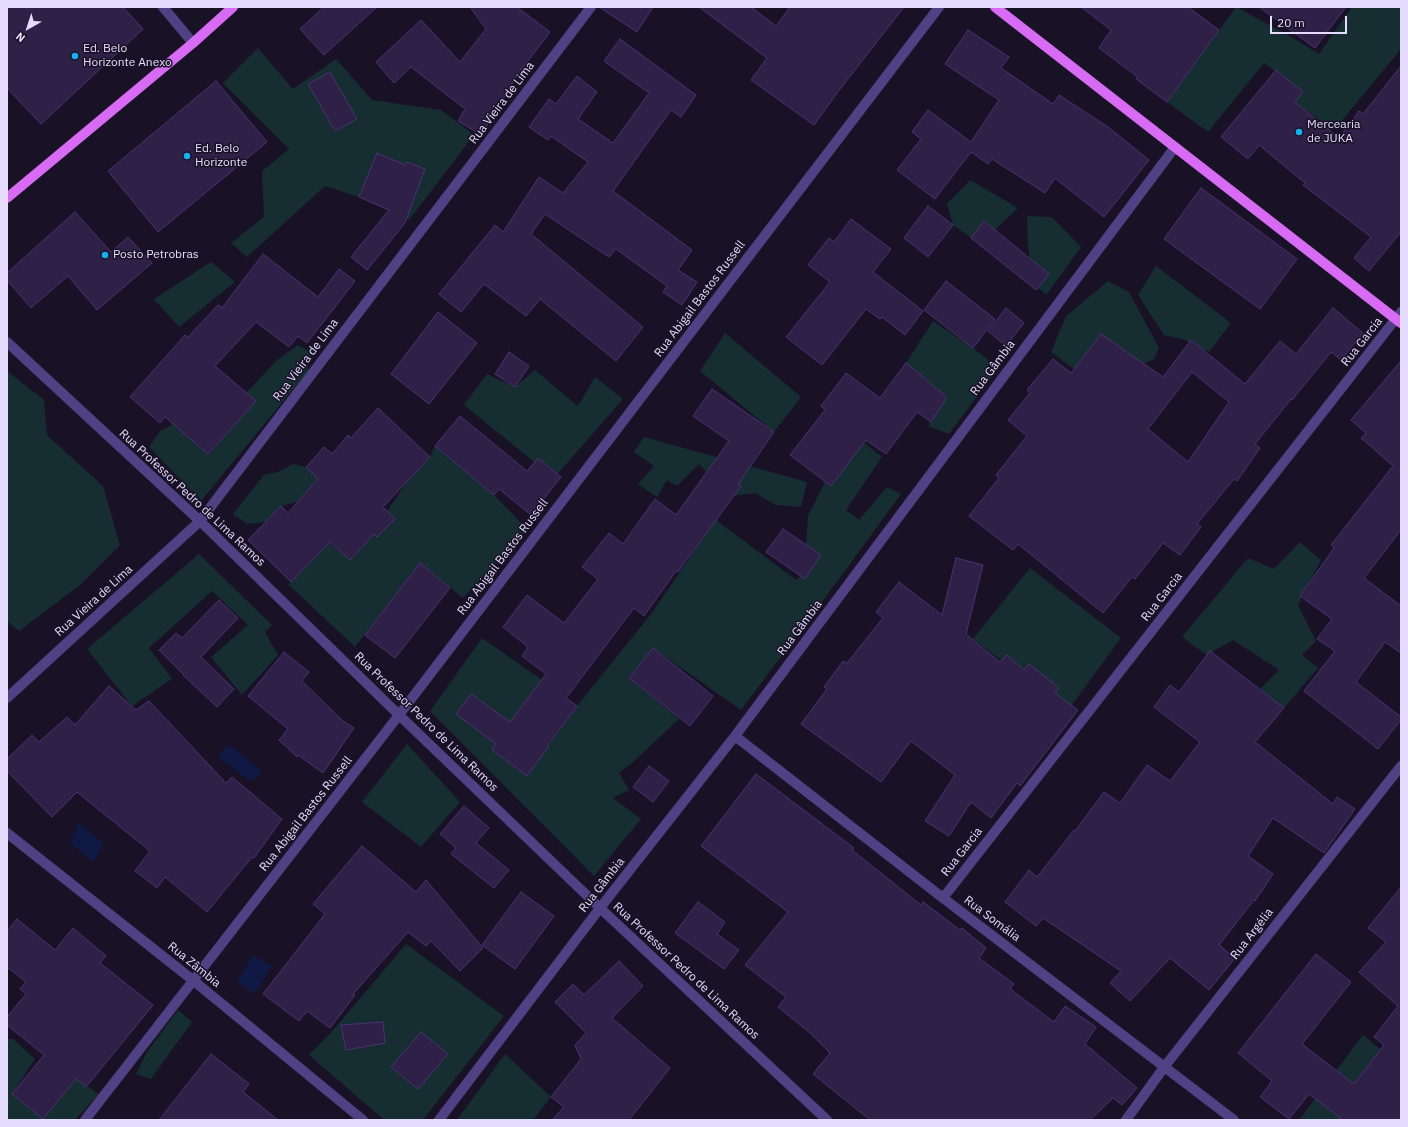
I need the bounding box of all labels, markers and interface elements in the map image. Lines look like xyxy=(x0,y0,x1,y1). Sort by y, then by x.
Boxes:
north arrow xyxy=(8,8,48,48)
scale bar xyxy=(1272,8,1349,34)
text: 20 m xyxy=(1277,15,1305,30)
text: N xyxy=(13,29,28,45)
place label: Ed. Belo Horizonte Anexo xyxy=(83,42,172,70)
marker: Ed. Belo Horizonte Anexo xyxy=(70,51,80,61)
street label: Rua Vieira de Lima xyxy=(466,59,538,147)
place label: Mercearia de JUKA xyxy=(1307,118,1360,146)
marker: Mercearia de JUKA xyxy=(1294,127,1304,137)
place label: Ed. Belo Horizonte xyxy=(195,142,247,170)
marker: Ed. Belo Horizonte xyxy=(182,151,192,161)
street label: Rua Abigail Bastos Russell xyxy=(652,238,748,360)
place label: Posto Petrobras xyxy=(113,248,199,262)
marker: Posto Petrobras xyxy=(100,250,110,260)
street label: Rua Garcia xyxy=(1338,315,1386,369)
street label: Rua Vieira de Lima xyxy=(270,316,342,404)
street label: Rua Gâmbia xyxy=(968,338,1018,398)
street label: Rua Professor Pedro de Lima Ramos xyxy=(116,426,268,570)
street label: Rua Abigail Bastos Russell xyxy=(455,496,551,618)
street label: Rua Vieira de Lima xyxy=(52,562,136,640)
street label: Rua Garcia xyxy=(1138,570,1186,624)
street label: Rua Gâmbia xyxy=(775,598,825,658)
street label: Rua Professor Pedro de Lima Ramos xyxy=(351,649,501,795)
street label: Rua Abigail Bastos Russell xyxy=(257,754,355,874)
street label: Rua Garcia xyxy=(938,825,986,879)
street label: Rua Gâmbia xyxy=(576,855,628,915)
street label: Rua Somália xyxy=(961,893,1023,945)
street label: Rua Professor Pedro de Lima Ramos xyxy=(610,899,762,1043)
street label: Rua Argélia xyxy=(1228,906,1276,962)
street label: Rua Zâmbia xyxy=(165,939,223,991)

